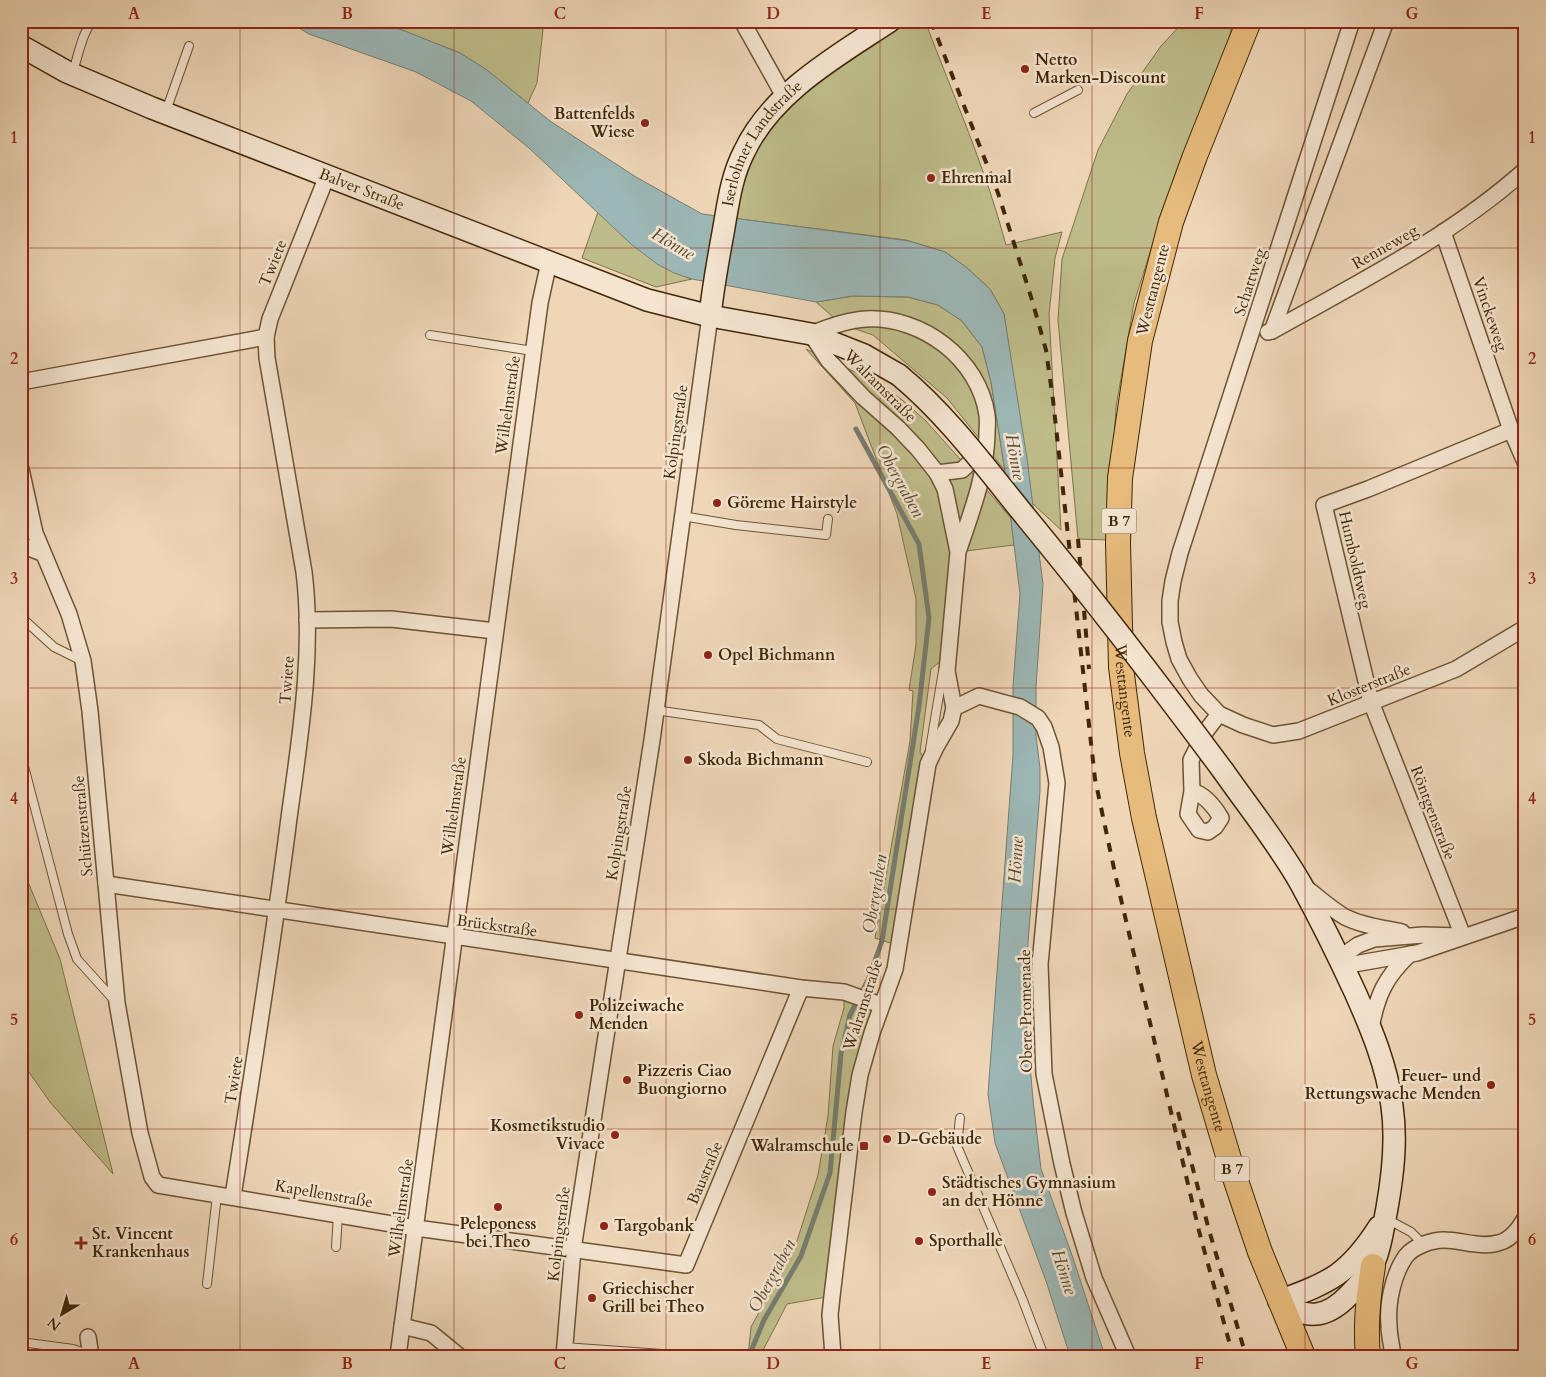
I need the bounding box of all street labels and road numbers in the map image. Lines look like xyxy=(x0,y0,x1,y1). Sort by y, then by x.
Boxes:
street label: Iserlohner Landstraße xyxy=(717,75,807,208)
street label: Balver Straße xyxy=(316,163,408,216)
street label: Renneweg xyxy=(1348,219,1422,275)
street label: Twiete xyxy=(254,236,292,290)
street label: Westtangente xyxy=(1131,242,1175,339)
street label: Schattweg xyxy=(1229,245,1271,319)
street label: Vinckeweg xyxy=(1467,274,1513,354)
street label: Walramstraße xyxy=(838,344,921,427)
street label: Wilhelmstraße xyxy=(490,354,526,457)
street label: Kolpingstraße xyxy=(658,383,694,481)
road number: B 7 xyxy=(1102,508,1136,534)
street label: Humboldtweg xyxy=(1333,509,1377,611)
street label: Westtangente xyxy=(1109,643,1141,739)
street label: Twiete xyxy=(274,655,300,705)
street label: Klosterstraße xyxy=(1324,658,1414,712)
street label: Wilhelmstraße xyxy=(436,755,472,858)
street label: Röntgenstraße xyxy=(1405,763,1461,863)
street label: Schützenstraße xyxy=(68,775,98,877)
street label: Kolpingstraße xyxy=(601,784,637,882)
street label: Brückstraße xyxy=(455,909,539,943)
street label: Obere Promenade xyxy=(1014,949,1038,1073)
street label: Walramstraße xyxy=(838,956,888,1054)
street label: Westtangente xyxy=(1185,1038,1231,1135)
street label: Twiete xyxy=(219,1054,249,1106)
street label: Baustraße xyxy=(682,1138,728,1208)
road number: B 7 xyxy=(1214,1156,1250,1182)
street label: Wilhelmstraße xyxy=(383,1157,419,1260)
street label: Kapellenstraße xyxy=(273,1175,375,1213)
street label: Kolpingstraße xyxy=(542,1185,576,1283)

